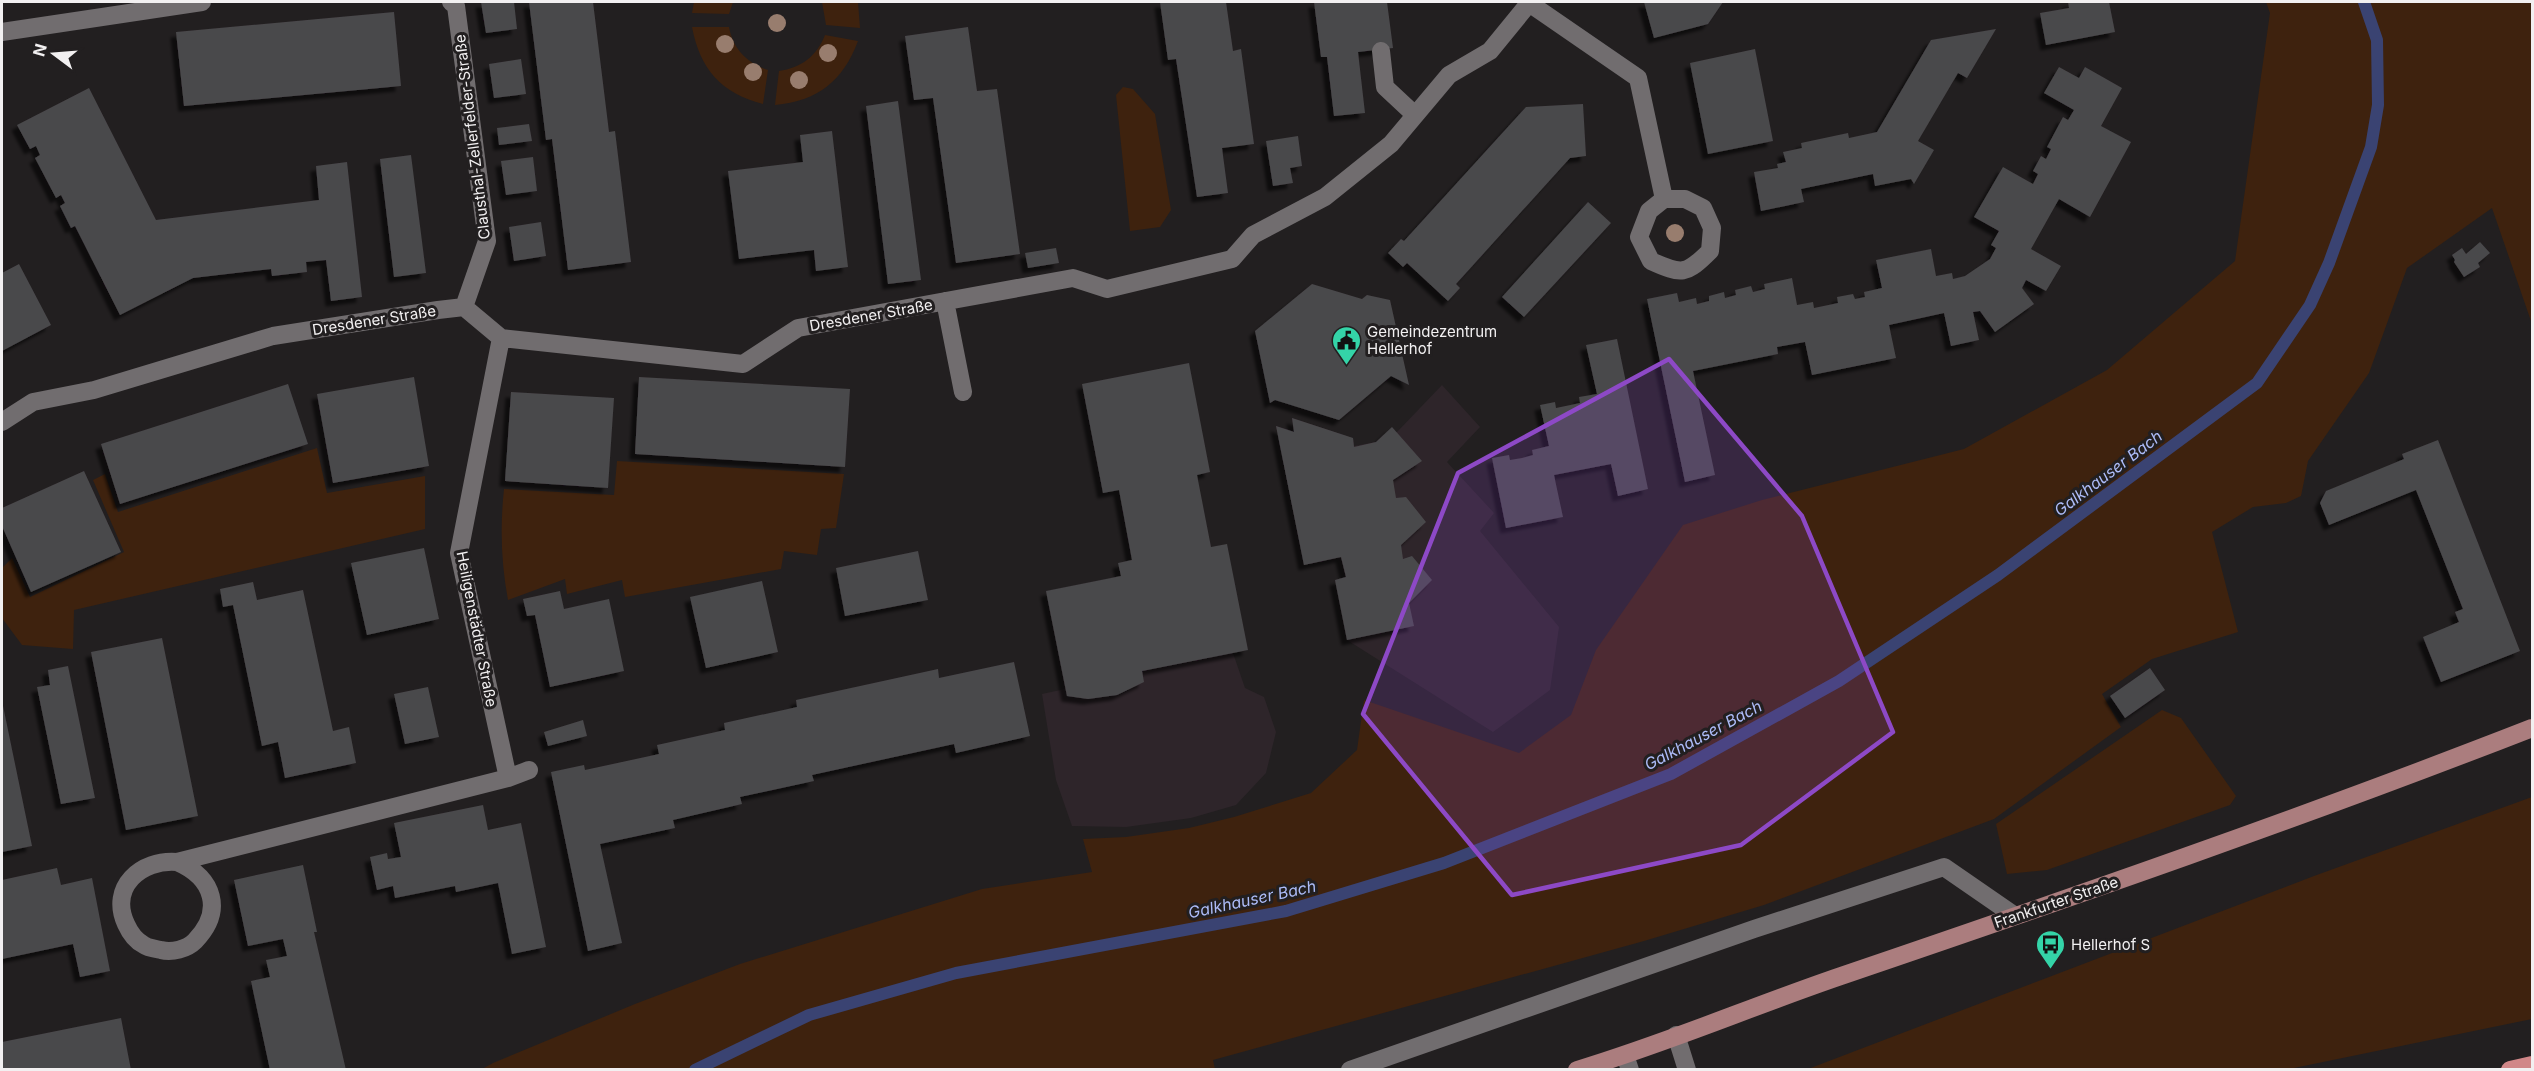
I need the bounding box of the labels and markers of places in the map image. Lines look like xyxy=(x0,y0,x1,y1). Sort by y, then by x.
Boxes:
place label: Gemeindezentrum Hellerhof xyxy=(1367,322,1497,358)
public building icon: Gemeindezentrum Hellerhof xyxy=(1330,324,1362,366)
bus stop icon: Hellerhof S xyxy=(2034,928,2066,970)
place label: Hellerhof S xyxy=(2071,935,2150,954)

